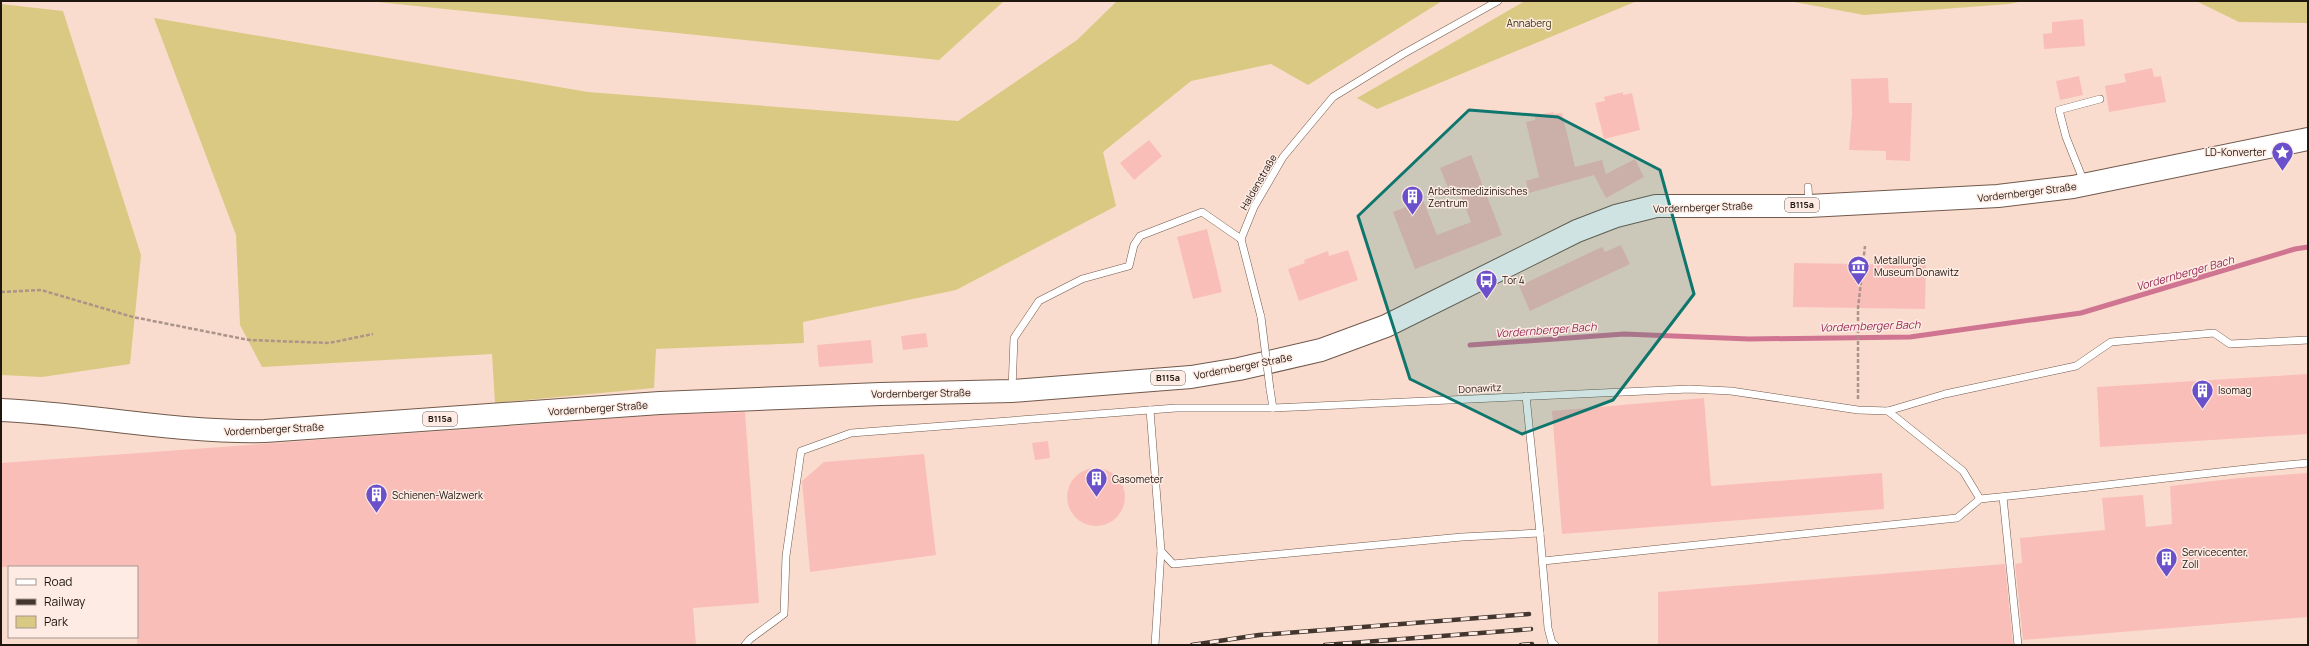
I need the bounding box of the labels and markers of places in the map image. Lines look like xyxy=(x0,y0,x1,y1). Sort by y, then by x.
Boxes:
place icon: LD-Konverter xyxy=(2269,139,2295,172)
place label: LD-Konverter xyxy=(2205,145,2266,159)
building icon: Arbeitsmedizinisches Zentrum xyxy=(1399,184,1425,217)
place label: Arbeitsmedizinisches Zentrum xyxy=(1428,184,1528,210)
museum icon: Metallurgie Museum Donawitz xyxy=(1846,253,1872,286)
place label: Metallurgie Museum Donawitz xyxy=(1874,253,1959,279)
bus stop icon: Tor 4 xyxy=(1473,267,1499,300)
place label: Tor 4 xyxy=(1502,273,1525,287)
building icon: Isomag xyxy=(2190,377,2216,410)
place label: Isomag xyxy=(2218,383,2252,397)
building icon: Gasometer xyxy=(1083,466,1109,499)
place label: Gasometer xyxy=(1112,472,1164,486)
building icon: Schienen-Walzwerk xyxy=(364,482,390,515)
place label: Schienen-Walzwerk xyxy=(392,488,484,502)
building icon: Servicecenter, Zoll xyxy=(2153,545,2179,578)
place label: Servicecenter, Zoll xyxy=(2182,545,2248,571)

